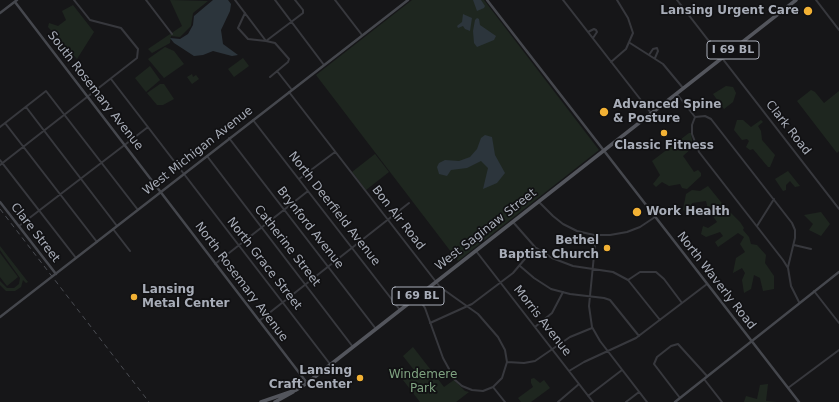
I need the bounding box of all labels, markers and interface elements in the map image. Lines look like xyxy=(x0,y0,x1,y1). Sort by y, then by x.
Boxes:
place label: Lansing Urgent Care xyxy=(660,4,799,18)
marker: Lansing Urgent Care xyxy=(802,5,814,17)
street label: South Rosemary Avenue xyxy=(44,29,146,153)
road number: I 69 BL xyxy=(707,41,759,59)
place label: Advanced Spine & Posture xyxy=(613,98,721,126)
street label: Clark Road xyxy=(762,98,814,158)
street label: West Michigan Avenue xyxy=(140,104,256,198)
marker: Advanced Spine & Posture xyxy=(598,106,610,118)
marker: Classic Fitness xyxy=(659,128,669,138)
place label: Classic Fitness xyxy=(614,139,714,153)
street label: North Deerfield Avenue xyxy=(285,149,383,269)
street label: Bon Air Road xyxy=(369,183,427,253)
street label: Brynford Avenue xyxy=(273,184,347,272)
street label: West Saginaw Street xyxy=(433,186,539,274)
street label: Clare Street xyxy=(7,200,63,266)
street label: Catherine Street xyxy=(251,203,323,289)
place label: Work Health xyxy=(646,205,730,219)
marker: Work Health xyxy=(631,206,643,218)
street label: North Grace Street xyxy=(223,215,305,313)
street label: North Rosemary Avenue xyxy=(191,220,291,344)
street label: North Waverly Road xyxy=(674,229,758,333)
place label: Bethel Baptist Church xyxy=(499,234,599,262)
marker: Bethel Baptist Church xyxy=(602,243,612,253)
place label: Lansing Metal Center xyxy=(142,283,229,311)
street label: Morris Avenue xyxy=(510,283,574,359)
road number: I 69 BL xyxy=(392,287,444,305)
marker: Lansing Metal Center xyxy=(129,292,139,302)
place label: Lansing Craft Center xyxy=(269,364,352,392)
park label: Windemere Park xyxy=(389,368,457,396)
marker: Lansing Craft Center xyxy=(355,373,365,383)

